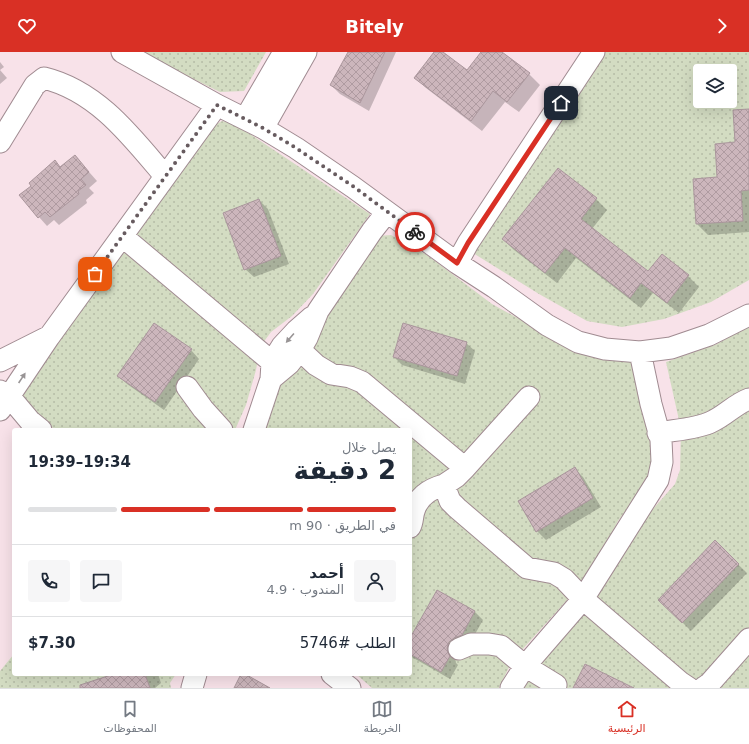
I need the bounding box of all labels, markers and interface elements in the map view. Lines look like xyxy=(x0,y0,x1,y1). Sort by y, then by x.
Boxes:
icon: heart xyxy=(16,15,38,37)
icon: forward xyxy=(711,15,733,37)
text: Bitely xyxy=(345,16,404,37)
map controls xyxy=(693,64,737,108)
button: layers xyxy=(693,64,737,108)
pin xyxy=(544,86,578,120)
icon: home xyxy=(550,92,572,114)
courier xyxy=(395,212,435,252)
icon: bike xyxy=(404,221,426,243)
pin xyxy=(78,257,112,291)
icon: bag xyxy=(84,263,106,285)
one-way arrow xyxy=(285,332,294,343)
one-way arrow xyxy=(18,372,25,384)
text: يصل خلال xyxy=(342,440,396,455)
text: 19:34–19:39 xyxy=(28,453,131,471)
text: 2 دقيقة xyxy=(293,455,396,485)
text: في الطريق · 90 m xyxy=(289,518,396,533)
button: phone xyxy=(28,560,70,602)
button: chat xyxy=(80,560,122,602)
button: person xyxy=(354,560,396,602)
text: أحمد xyxy=(309,564,344,582)
text: المندوب · 4.9 xyxy=(267,582,344,597)
text: $7.30 xyxy=(28,634,75,652)
text: الطلب #5746 xyxy=(300,634,396,652)
tab: المحفوظات xyxy=(103,698,157,735)
tab: الخريطة xyxy=(364,698,401,735)
tab: الرئيسية xyxy=(608,698,646,735)

